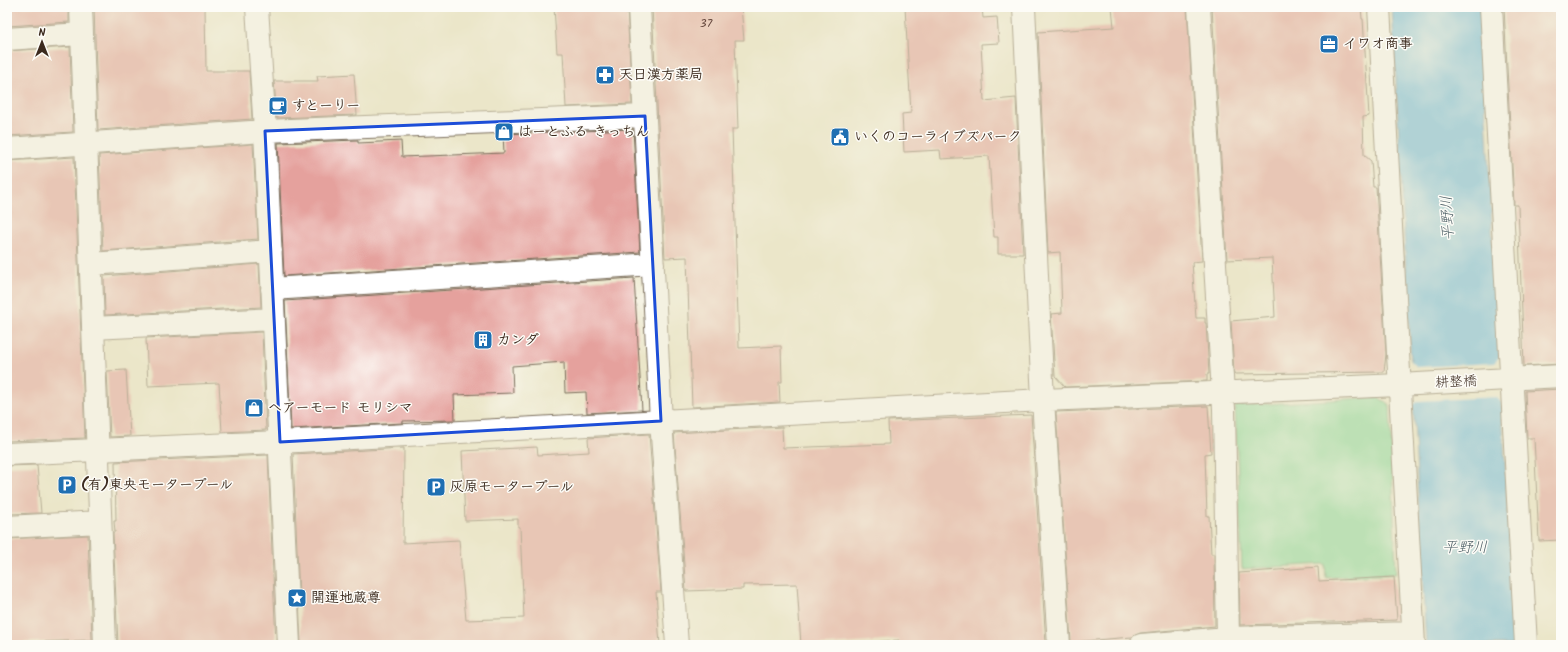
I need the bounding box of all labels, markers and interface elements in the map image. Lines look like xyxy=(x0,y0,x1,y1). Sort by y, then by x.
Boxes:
house number: 37 xyxy=(700,14,713,33)
north arrow xyxy=(22,22,62,62)
text: N xyxy=(39,24,46,42)
office icon: イワオ商事 xyxy=(1318,33,1340,55)
place label: イワオ商事 xyxy=(1343,33,1413,55)
pharmacy icon: 天日漢方薬局 xyxy=(594,64,616,86)
place label: 天日漢方薬局 xyxy=(619,64,703,86)
cafe icon: すとーりー xyxy=(267,95,289,117)
place label: すとーりー xyxy=(292,95,360,117)
shop icon: はーとふる きっちん xyxy=(493,121,515,143)
place label: はーとふる きっちん xyxy=(518,121,649,143)
public building icon: いくのコーライブズパーク xyxy=(829,126,851,148)
place label: いくのコーライブズパーク xyxy=(854,126,1021,148)
water label: 平野川 xyxy=(1435,195,1461,241)
building icon: カンダ xyxy=(472,329,494,351)
place label: カンダ xyxy=(497,329,539,351)
street label: 耕整橋 xyxy=(1434,370,1478,394)
shop icon: ヘアーモード モリシマ xyxy=(243,397,265,419)
place label: ヘアーモード モリシマ xyxy=(268,397,413,419)
parking icon: (有)東央モータープール xyxy=(56,474,78,496)
place label: (有)東央モータープール xyxy=(81,474,233,496)
parking icon: 灰原モータープール xyxy=(425,476,447,498)
place label: 灰原モータープール xyxy=(450,476,574,498)
water label: 平野川 xyxy=(1442,536,1488,560)
place icon: 開運地蔵尊 xyxy=(286,587,308,609)
place label: 開運地蔵尊 xyxy=(311,587,381,609)

